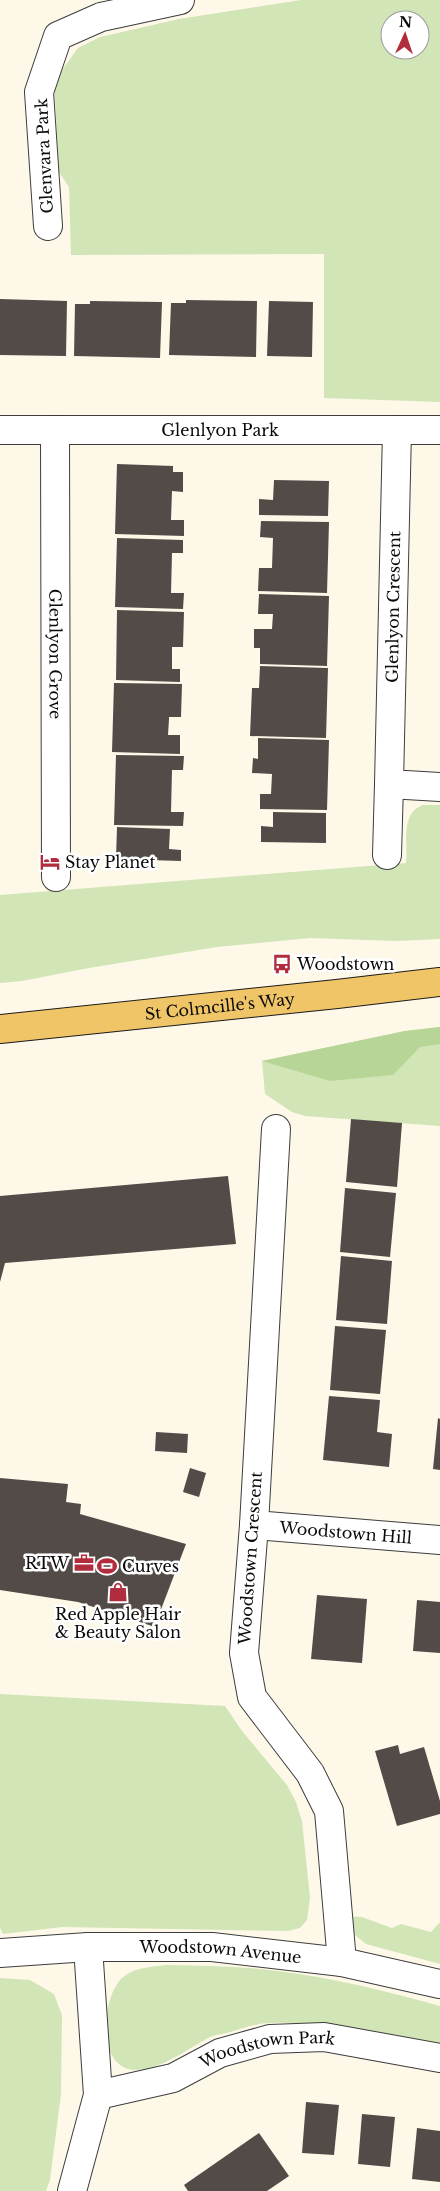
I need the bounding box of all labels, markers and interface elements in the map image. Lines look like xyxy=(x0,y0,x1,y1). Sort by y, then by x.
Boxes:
north arrow xyxy=(380,10,430,60)
text: N xyxy=(399,13,413,31)
street label: Glenvara Park xyxy=(31,98,57,214)
street label: Glenlyon Park xyxy=(161,420,279,440)
street label: Glenlyon Crescent xyxy=(382,531,404,683)
street label: Glenlyon Grove xyxy=(45,589,66,719)
hotel icon: Stay Planet xyxy=(39,851,61,873)
place label: Stay Planet xyxy=(65,852,155,872)
bus stop icon: Woodstown xyxy=(271,953,293,975)
place label: Woodstown xyxy=(296,954,394,974)
street label: St Colmcille's Way xyxy=(144,988,297,1024)
street label: Woodstown Crescent xyxy=(234,1471,266,1646)
street label: Woodstown Hill xyxy=(278,1517,413,1548)
office icon: RTW xyxy=(73,1552,95,1574)
place label: RTW xyxy=(25,1553,69,1573)
sports icon: Curves xyxy=(96,1555,118,1577)
place label: Curves xyxy=(122,1556,179,1576)
shop icon: Red Apple Hair & Beauty Salon xyxy=(107,1581,129,1603)
place label: Red Apple Hair & Beauty Salon xyxy=(55,1604,181,1642)
street label: Woodstown Avenue xyxy=(139,1937,303,1967)
street label: Woodstown Park xyxy=(195,2027,337,2073)

